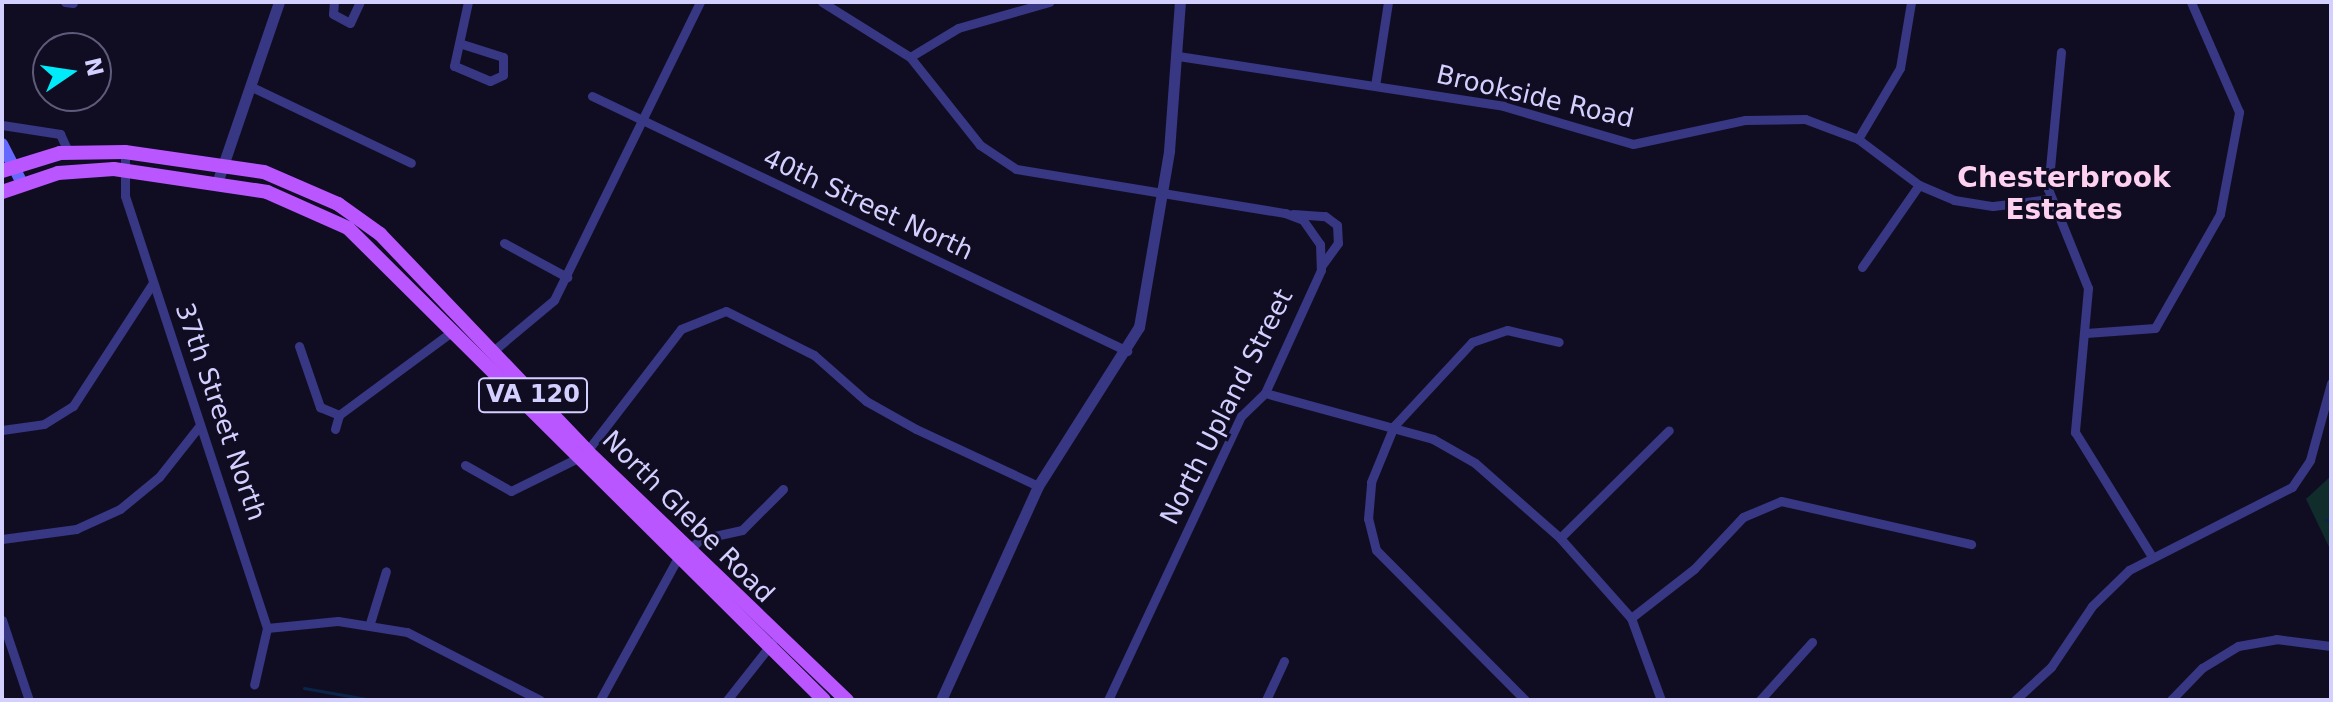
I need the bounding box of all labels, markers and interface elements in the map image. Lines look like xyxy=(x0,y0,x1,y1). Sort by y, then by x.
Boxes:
north arrow xyxy=(32,32,112,112)
text: N xyxy=(80,55,108,79)
street label: Brookside Road xyxy=(1433,59,1637,135)
street label: 40th Street North xyxy=(758,143,978,267)
district label: Chesterbrook Estates xyxy=(1957,161,2171,227)
street label: North Upland Street xyxy=(1154,284,1300,530)
street label: 37th Street North xyxy=(168,299,272,525)
road number: VA 120 xyxy=(477,375,589,415)
street label: North Glebe Road xyxy=(596,425,780,609)

